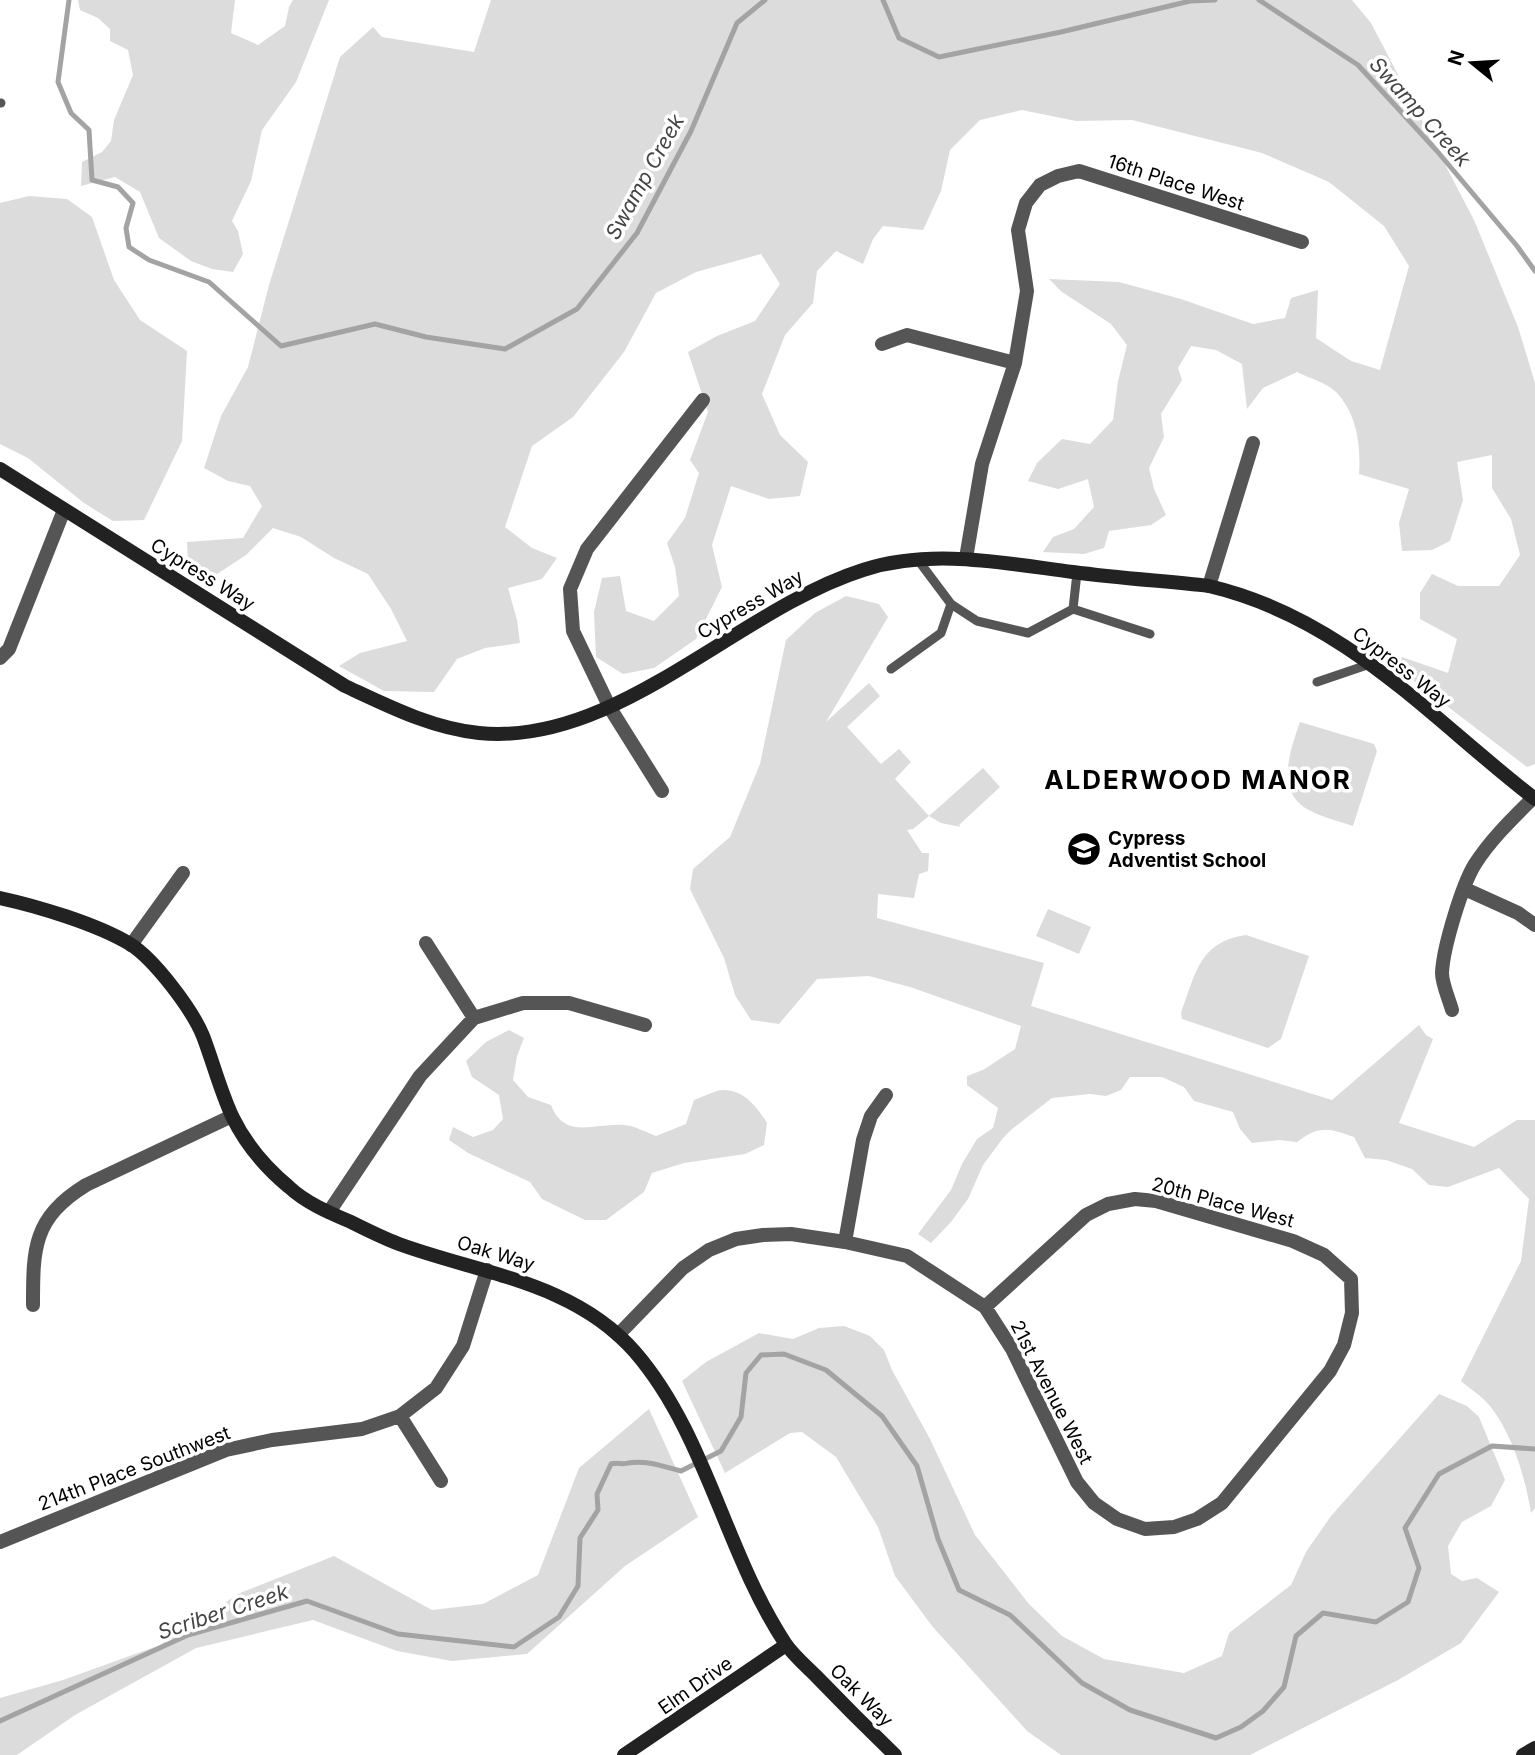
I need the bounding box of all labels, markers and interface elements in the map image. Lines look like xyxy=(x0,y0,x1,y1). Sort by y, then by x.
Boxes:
north arrow xyxy=(1437,28,1507,98)
text: N xyxy=(1443,47,1469,68)
water label: Swamp Creek xyxy=(1365,52,1476,172)
water label: Swamp Creek xyxy=(600,110,689,244)
street label: 16th Place West xyxy=(1105,150,1247,215)
street label: Cypress Way xyxy=(146,533,259,616)
street label: Cypress Way xyxy=(693,565,808,644)
street label: Cypress Way xyxy=(1348,622,1456,713)
district label: ALDERWOOD MANOR xyxy=(1044,764,1352,795)
place label: Cypress Adventist School xyxy=(1108,827,1266,872)
school or university icon: Cypress Adventist School xyxy=(1065,830,1103,868)
street label: 20th Place West xyxy=(1149,1172,1297,1233)
street label: Oak Way xyxy=(454,1231,538,1276)
street label: 21st Avenue West xyxy=(1005,1317,1098,1468)
street label: 214th Place Southwest xyxy=(35,1421,233,1516)
water label: Scriber Creek xyxy=(154,1578,292,1644)
street label: Elm Drive xyxy=(654,1652,737,1719)
street label: Oak Way xyxy=(825,1659,898,1732)

